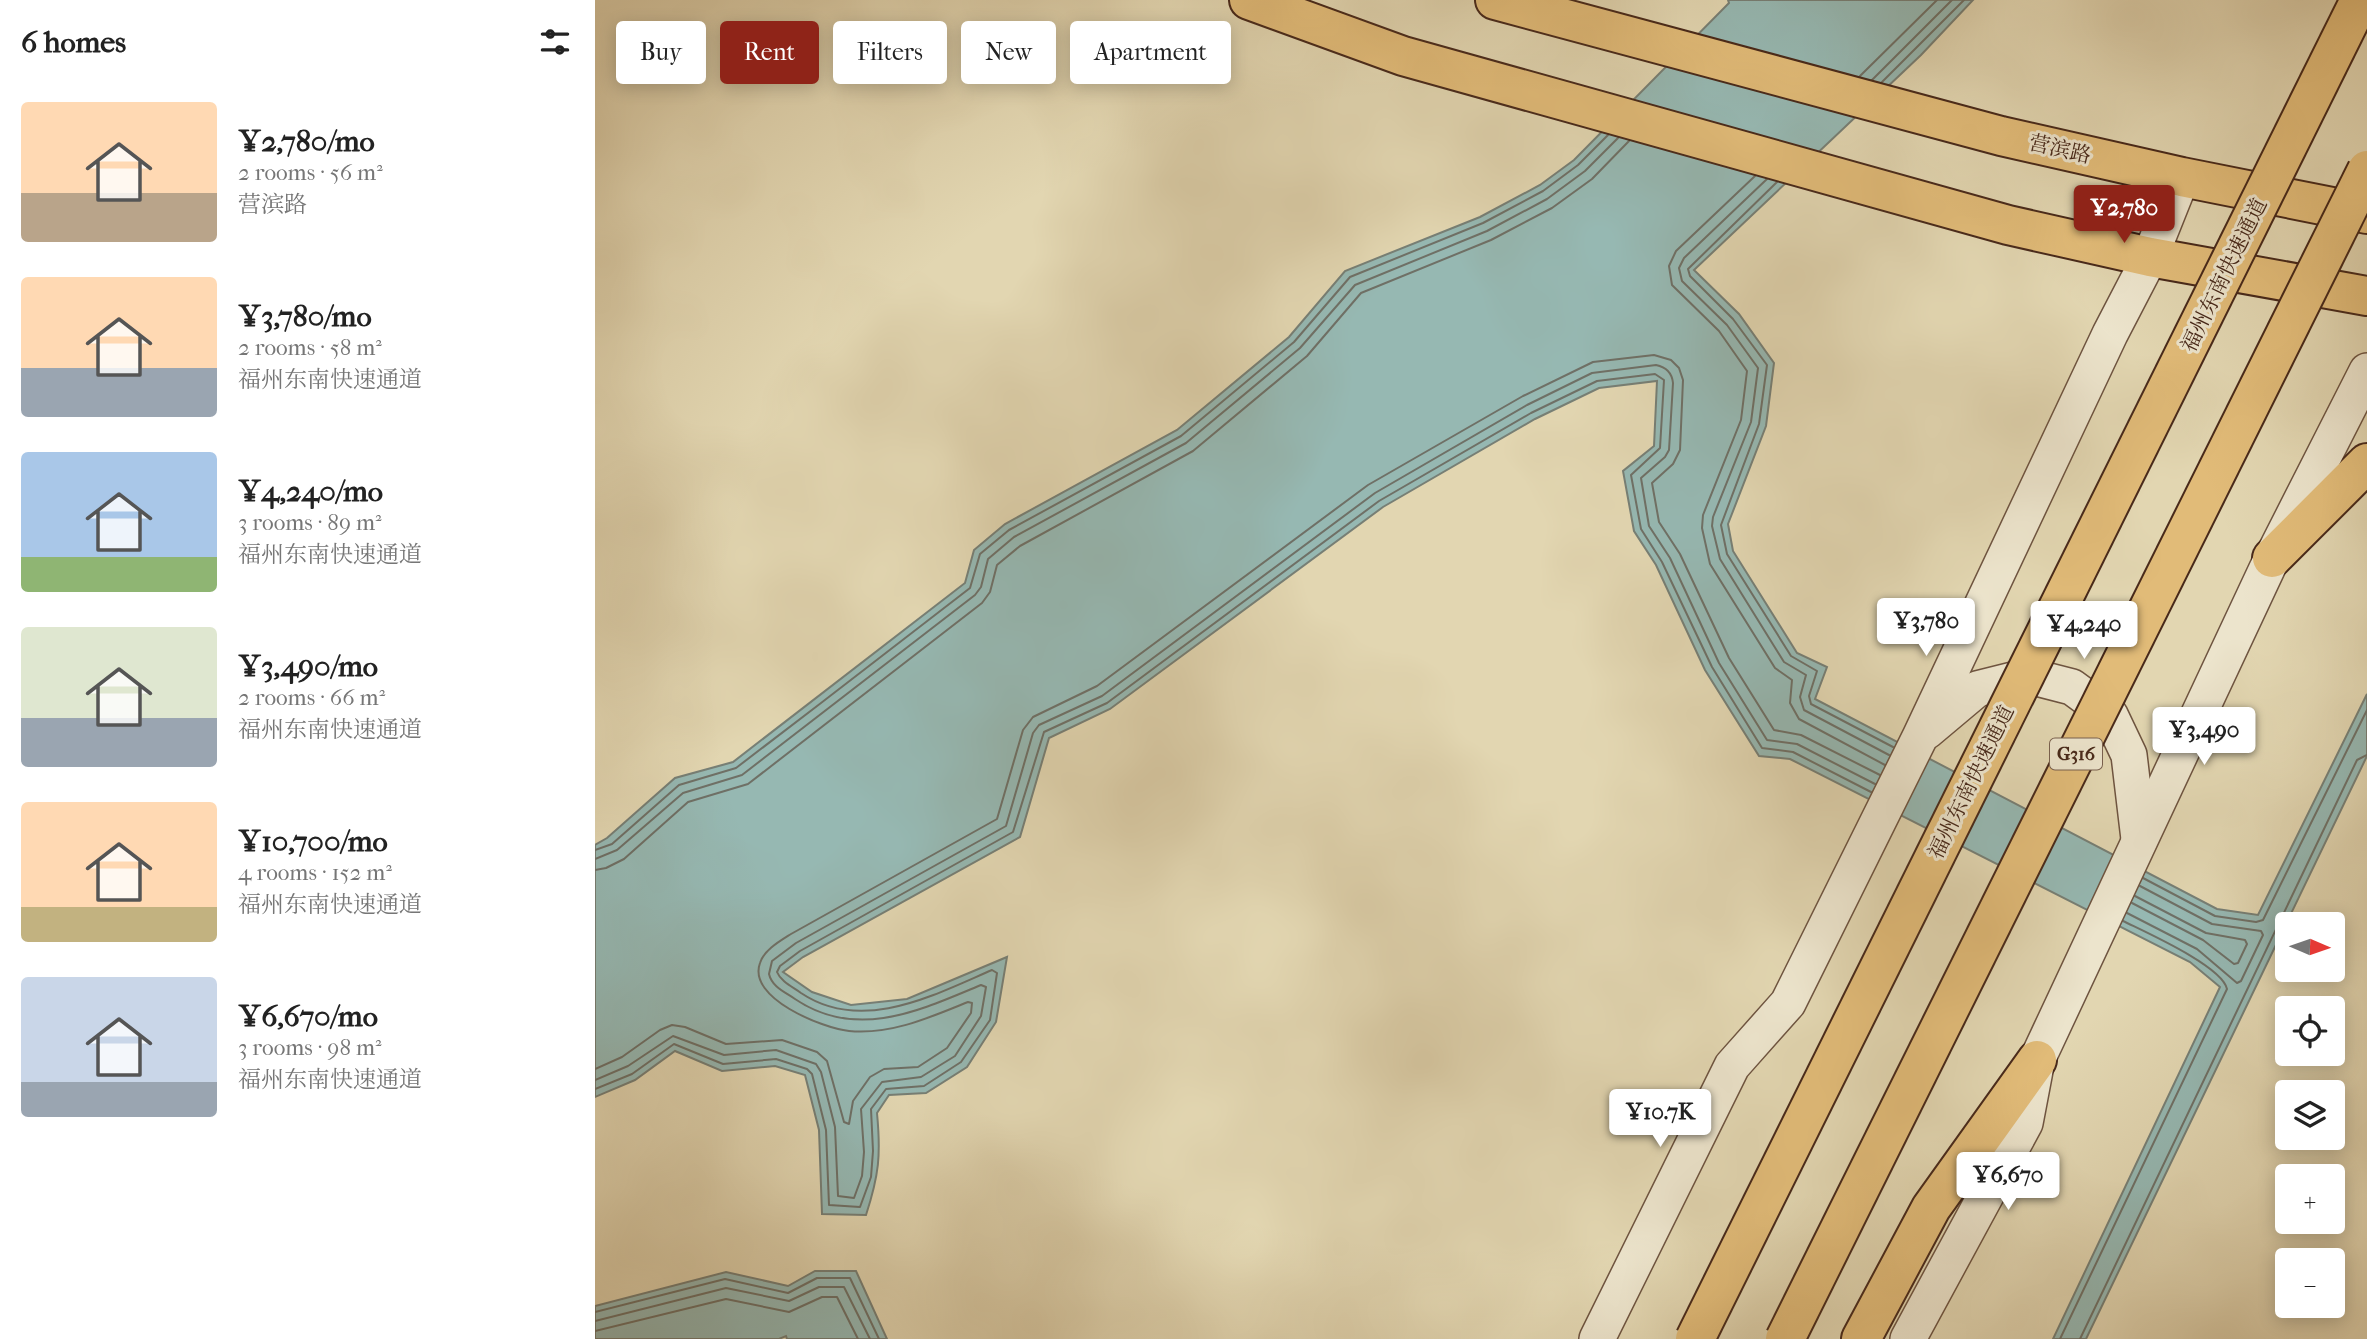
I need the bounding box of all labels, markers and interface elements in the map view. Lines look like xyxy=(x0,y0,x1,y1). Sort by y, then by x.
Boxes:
chip: Buy xyxy=(616,21,706,84)
chip: Rent xyxy=(720,21,819,84)
chip: Filters xyxy=(833,21,947,84)
chip: New xyxy=(961,21,1056,84)
chip: Apartment xyxy=(1070,21,1231,84)
icon: filters xyxy=(536,23,574,61)
text: 6 homes xyxy=(21,25,126,60)
text: ¥2,780/mo xyxy=(238,124,375,159)
icon: home xyxy=(77,130,161,214)
street label: 营滨路 xyxy=(2027,130,2093,168)
text: 2 rooms · 56 m² xyxy=(238,159,383,186)
pin: ¥2,780 xyxy=(2067,186,2181,245)
text: 营滨路 xyxy=(238,191,307,218)
text: ¥2,780 xyxy=(2090,194,2158,221)
street label: 福州东南快速通道 xyxy=(2176,194,2272,356)
text: ¥3,780/mo xyxy=(238,299,372,334)
icon: home xyxy=(77,305,161,389)
text: 2 rooms · 58 m² xyxy=(238,334,382,361)
text: 福州东南快速通道 xyxy=(238,366,422,393)
text: ¥4,240/mo xyxy=(238,474,383,509)
icon: home xyxy=(77,480,161,564)
text: 3 rooms · 89 m² xyxy=(238,509,382,536)
text: 福州东南快速通道 xyxy=(238,541,422,568)
pin: ¥3,780 xyxy=(1869,598,1983,658)
pin: ¥4,240 xyxy=(2027,602,2141,661)
text: ¥3,780 xyxy=(1893,607,1959,634)
text: ¥4,240 xyxy=(2047,610,2121,637)
text: ¥3,490/mo xyxy=(238,649,378,684)
icon: home xyxy=(77,655,161,739)
text: 2 rooms · 66 m² xyxy=(238,684,385,711)
street label: 福州东南快速通道 xyxy=(1923,701,2019,863)
pin: ¥3,490 xyxy=(2147,708,2261,767)
text: 福州东南快速通道 xyxy=(238,716,422,743)
text: ¥3,490 xyxy=(2168,716,2240,743)
road number: G316 xyxy=(2050,738,2102,769)
text: ¥10,700/mo xyxy=(238,824,388,859)
icon: home xyxy=(77,830,161,914)
text: 4 rooms · 152 m² xyxy=(238,859,392,886)
text: 福州东南快速通道 xyxy=(238,891,422,918)
north arrow xyxy=(2275,912,2345,982)
map controls xyxy=(2275,912,2345,1318)
button: locate xyxy=(2275,996,2345,1066)
text: ¥6,670/mo xyxy=(238,999,378,1034)
icon: home xyxy=(77,1005,161,1089)
text: 3 rooms · 98 m² xyxy=(238,1034,382,1061)
text: 福州东南快速通道 xyxy=(238,1066,422,1093)
button: layers xyxy=(2275,1080,2345,1150)
pin: ¥10.7K xyxy=(1603,1090,1717,1149)
text: ¥10.7K xyxy=(1625,1098,1695,1125)
pin: ¥6,670 xyxy=(1951,1152,2065,1212)
text: ¥6,670 xyxy=(1973,1161,2043,1188)
button: + xyxy=(2275,1164,2345,1234)
button: − xyxy=(2275,1248,2345,1318)

